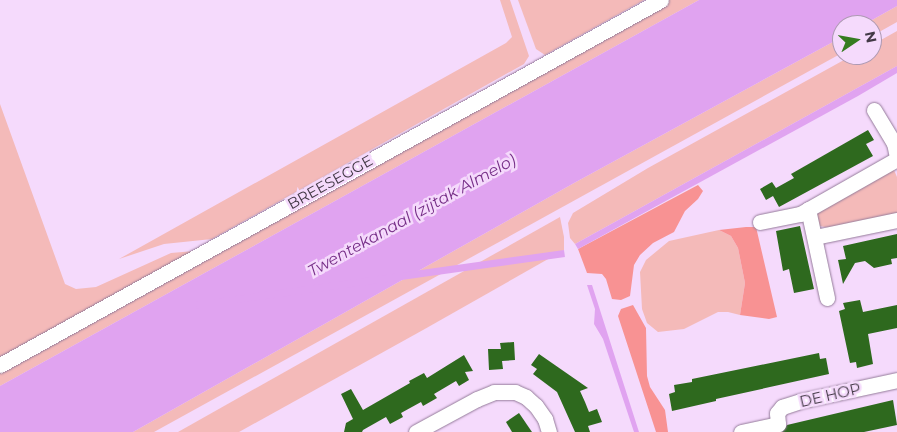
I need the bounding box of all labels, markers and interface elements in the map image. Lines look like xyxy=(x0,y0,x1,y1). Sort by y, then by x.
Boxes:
north arrow xyxy=(832,15,882,65)
text: N xyxy=(861,30,881,44)
street label: BREESEGGE xyxy=(284,151,376,213)
water label: Twentekanaal (zijtak Almelo) xyxy=(305,151,519,281)
street label: DE HOP xyxy=(798,379,862,411)

